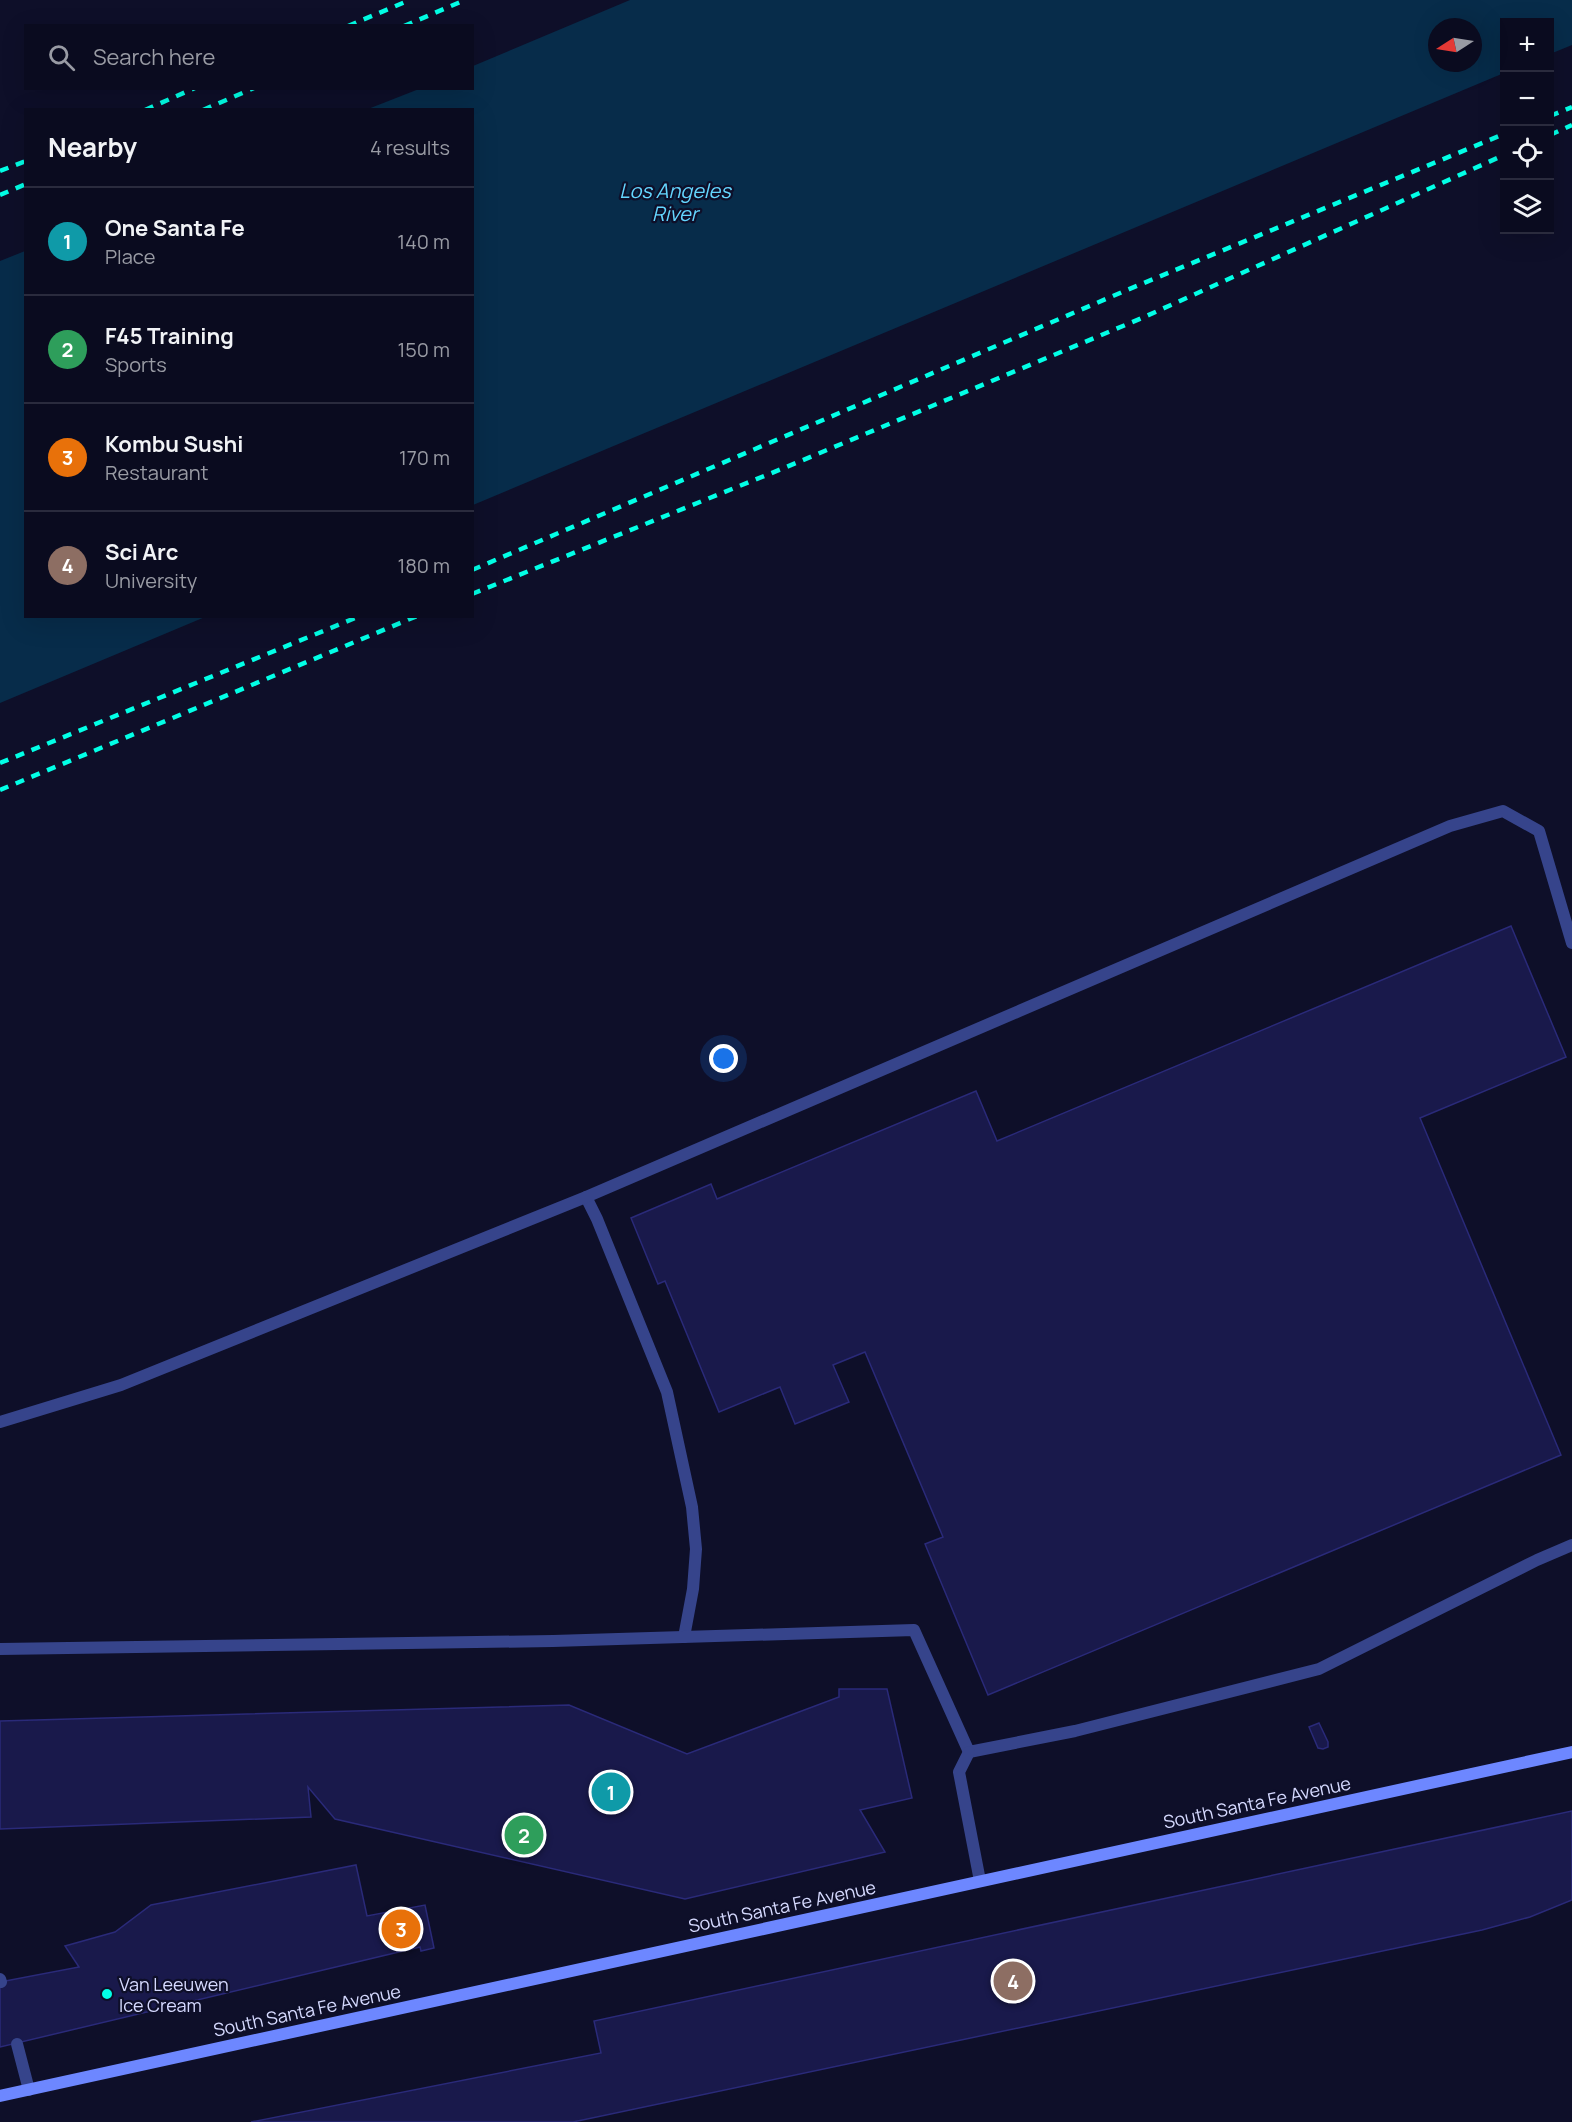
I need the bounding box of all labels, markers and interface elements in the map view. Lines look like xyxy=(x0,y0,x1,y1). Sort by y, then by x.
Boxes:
north arrow xyxy=(1428,18,1482,72)
map controls xyxy=(1500,18,1554,234)
button: + xyxy=(1500,18,1554,72)
search box xyxy=(24,24,474,90)
icon: search xyxy=(45,41,78,74)
text: Search here xyxy=(93,42,215,72)
button: − xyxy=(1500,72,1554,126)
button: locate xyxy=(1500,126,1554,180)
text: Nearby xyxy=(48,129,137,165)
text: 4 results xyxy=(370,134,450,161)
water label: Los Angeles River xyxy=(619,177,732,227)
button: layers xyxy=(1500,180,1554,234)
text: One Santa Fe xyxy=(105,213,245,243)
text: 1 xyxy=(63,228,72,255)
text: 140 m xyxy=(397,228,450,255)
text: Place xyxy=(105,243,155,270)
text: F45 Training xyxy=(105,321,234,351)
text: 2 xyxy=(62,336,73,363)
text: 150 m xyxy=(397,336,450,363)
text: Sports xyxy=(105,351,167,378)
text: Kombu Sushi xyxy=(105,429,244,459)
text: 3 xyxy=(62,444,73,471)
text: 170 m xyxy=(399,444,450,471)
text: Restaurant xyxy=(105,459,209,486)
text: Sci Arc xyxy=(105,537,178,567)
text: 4 xyxy=(61,552,74,579)
text: 180 m xyxy=(397,552,450,579)
text: University xyxy=(105,567,197,594)
your location xyxy=(709,1044,738,1073)
pin: 1 xyxy=(592,1770,630,1814)
street label: South Santa Fe Avenue xyxy=(1161,1770,1353,1834)
pin: 2 xyxy=(504,1812,544,1858)
street label: South Santa Fe Avenue xyxy=(686,1874,878,1938)
pin: 3 xyxy=(382,1906,420,1952)
pin: 4 xyxy=(994,1958,1032,2004)
place label: Van Leeuwen Ice Cream xyxy=(119,1972,229,2017)
street label: South Santa Fe Avenue xyxy=(211,1978,403,2042)
marker: Van Leeuwen Ice Cream xyxy=(100,1987,114,2001)

